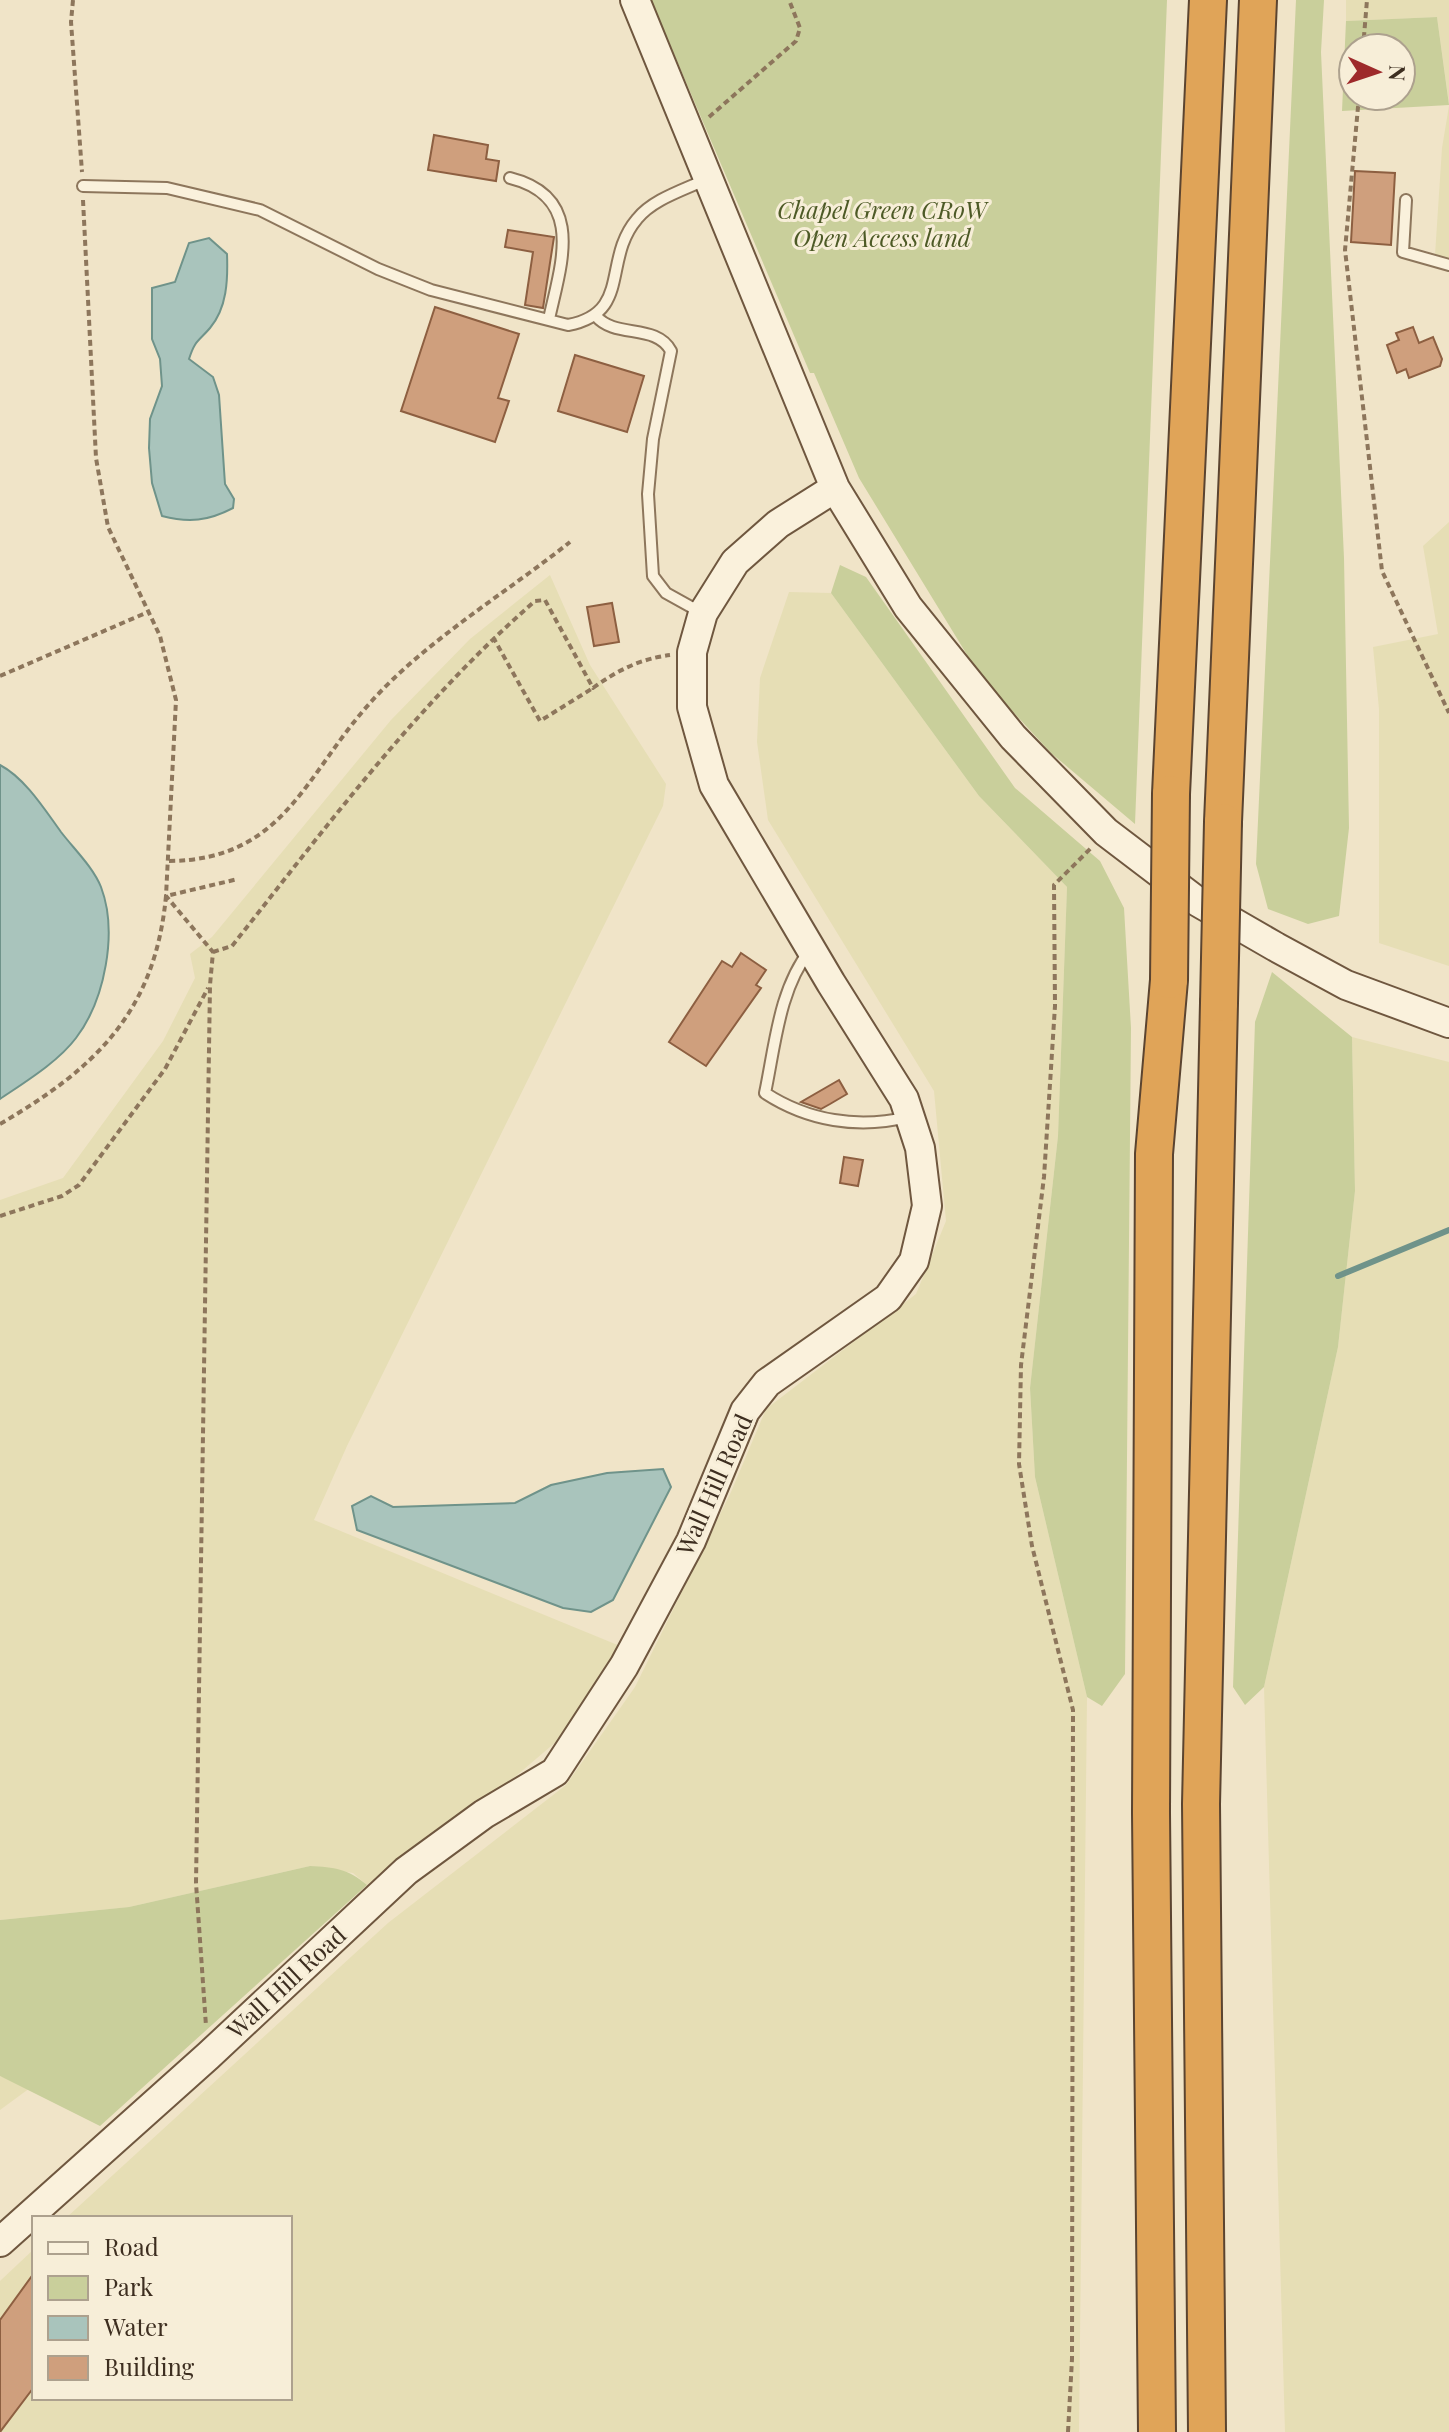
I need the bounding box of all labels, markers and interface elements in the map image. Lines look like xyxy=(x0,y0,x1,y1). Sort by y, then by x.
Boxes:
north arrow xyxy=(1337,32,1417,112)
text: N xyxy=(1383,64,1413,82)
park label: Chapel Green CRoW Open Access land xyxy=(777,193,989,253)
street label: Wall Hill Road xyxy=(667,1408,759,1561)
street label: Wall Hill Road xyxy=(219,1918,352,2046)
legend xyxy=(32,2216,292,2400)
text: Road xyxy=(104,2230,159,2262)
text: Park xyxy=(104,2270,154,2302)
text: Water xyxy=(103,2310,168,2342)
text: Building xyxy=(104,2350,195,2382)

